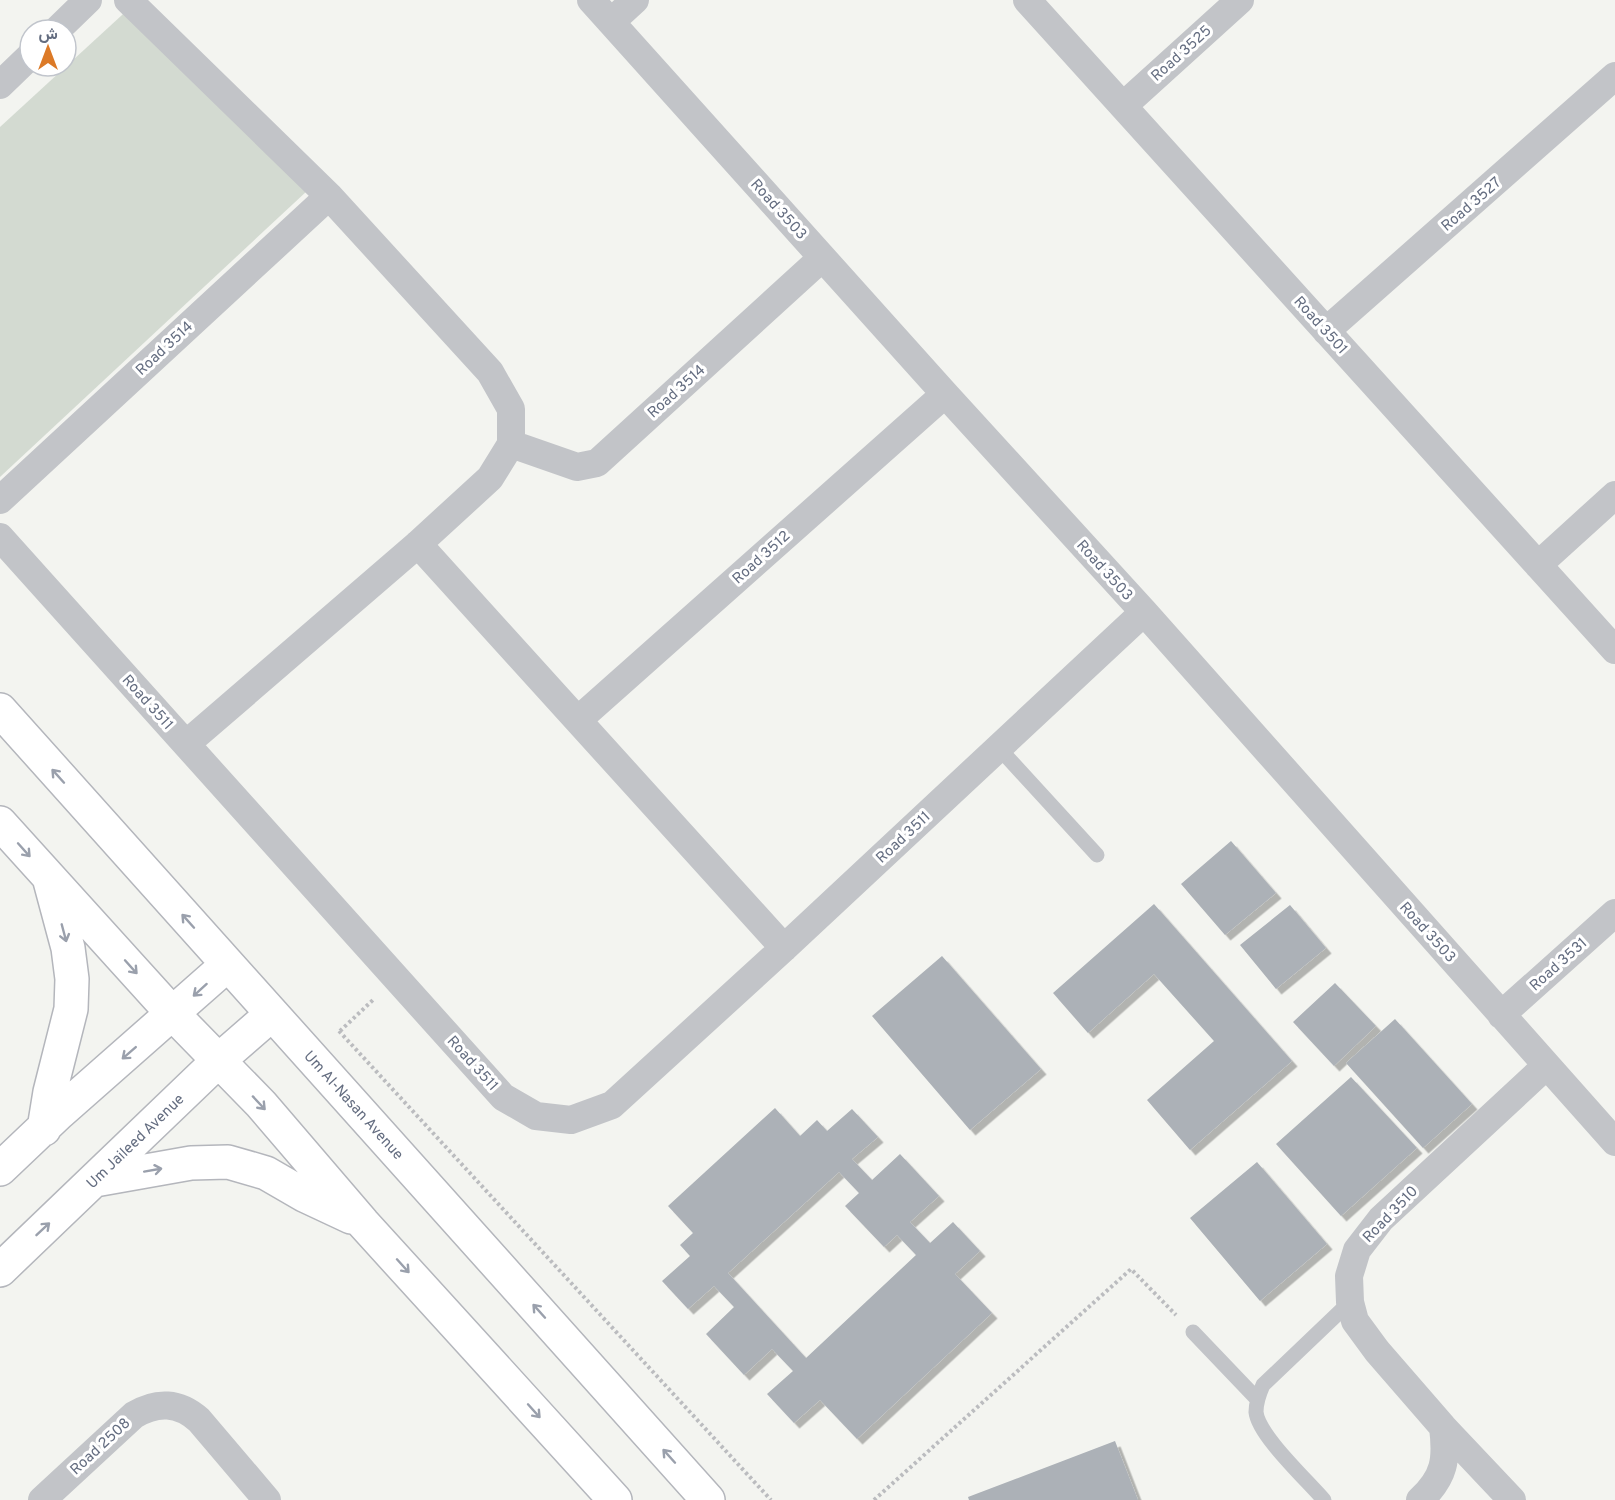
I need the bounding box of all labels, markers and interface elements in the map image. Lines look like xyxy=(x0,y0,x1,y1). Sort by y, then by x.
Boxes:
north arrow xyxy=(18,18,78,78)
street label: Road 3525 xyxy=(1148,22,1216,86)
text: ش xyxy=(38,25,58,45)
street label: Road 3527 xyxy=(1438,174,1506,236)
street label: Road 3503 xyxy=(746,176,810,244)
street label: Road 3501 xyxy=(1289,293,1351,359)
street label: Road 3514 xyxy=(133,318,198,380)
street label: Road 3514 xyxy=(644,361,710,423)
street label: Road 3512 xyxy=(729,527,795,589)
street label: Road 3503 xyxy=(1072,537,1136,605)
street label: Road 3511 xyxy=(117,671,177,735)
one-way arrow xyxy=(51,768,65,783)
street label: Road 3511 xyxy=(873,808,935,868)
one-way arrow xyxy=(17,842,31,857)
street label: Road 3503 xyxy=(1395,899,1459,967)
one-way arrow xyxy=(181,914,195,929)
one-way arrow xyxy=(59,924,71,943)
street label: Road 3531 xyxy=(1526,934,1592,996)
one-way arrow xyxy=(124,959,138,974)
one-way arrow xyxy=(192,982,207,997)
street label: Road 3511 xyxy=(442,1032,502,1096)
one-way arrow xyxy=(121,1046,137,1059)
street label: Um Al-Nasan Avenue xyxy=(299,1047,407,1165)
street label: Um Jaileed Avenue xyxy=(83,1091,189,1194)
one-way arrow xyxy=(252,1095,267,1110)
one-way arrow xyxy=(143,1164,163,1175)
street label: Road 3510 xyxy=(1359,1183,1423,1247)
one-way arrow xyxy=(35,1222,50,1237)
one-way arrow xyxy=(396,1259,410,1274)
one-way arrow xyxy=(532,1304,546,1319)
one-way arrow xyxy=(527,1403,541,1418)
street label: Road 2508 xyxy=(67,1414,135,1480)
one-way arrow xyxy=(662,1449,676,1464)

